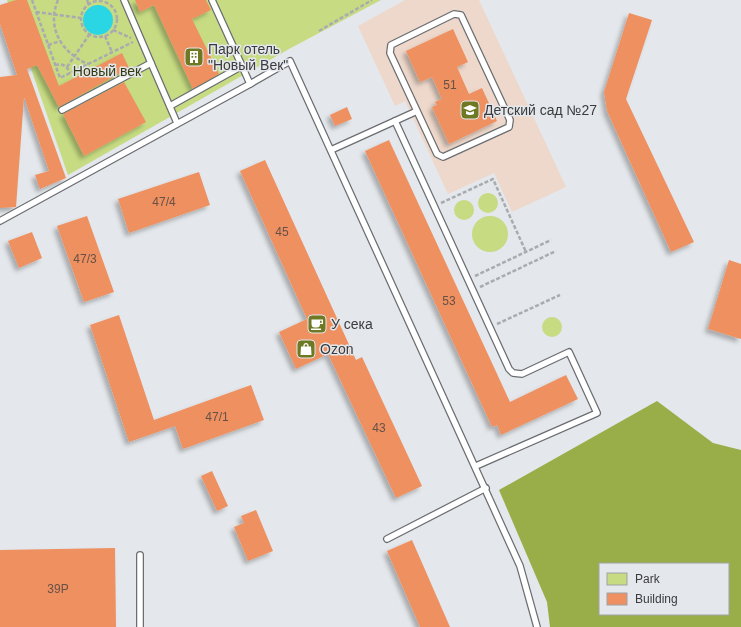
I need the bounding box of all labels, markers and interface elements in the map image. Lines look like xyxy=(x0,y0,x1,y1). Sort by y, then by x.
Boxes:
place label: Парк отель "Новый Век" xyxy=(208,41,288,73)
building icon: Парк отель "Новый Век" xyxy=(183,46,205,68)
park label: Новый век xyxy=(73,63,142,79)
house number: 51 xyxy=(443,78,457,92)
school or university icon: Детский сад №27 xyxy=(459,99,481,121)
place label: Детский сад №27 xyxy=(484,102,597,118)
house number: 47/4 xyxy=(152,195,176,209)
house number: 45 xyxy=(275,225,289,239)
house number: 47/3 xyxy=(73,252,97,266)
house number: 53 xyxy=(442,294,456,308)
cafe icon: У сека xyxy=(306,313,328,335)
place label: У сека xyxy=(331,316,373,332)
shop icon: Ozon xyxy=(295,338,317,360)
place label: Ozon xyxy=(320,341,353,357)
house number: 47/1 xyxy=(205,410,229,424)
house number: 43 xyxy=(372,421,386,435)
legend xyxy=(599,563,729,615)
text: Park xyxy=(635,572,661,586)
house number: 39Р xyxy=(47,582,69,596)
text: Building xyxy=(635,592,678,606)

